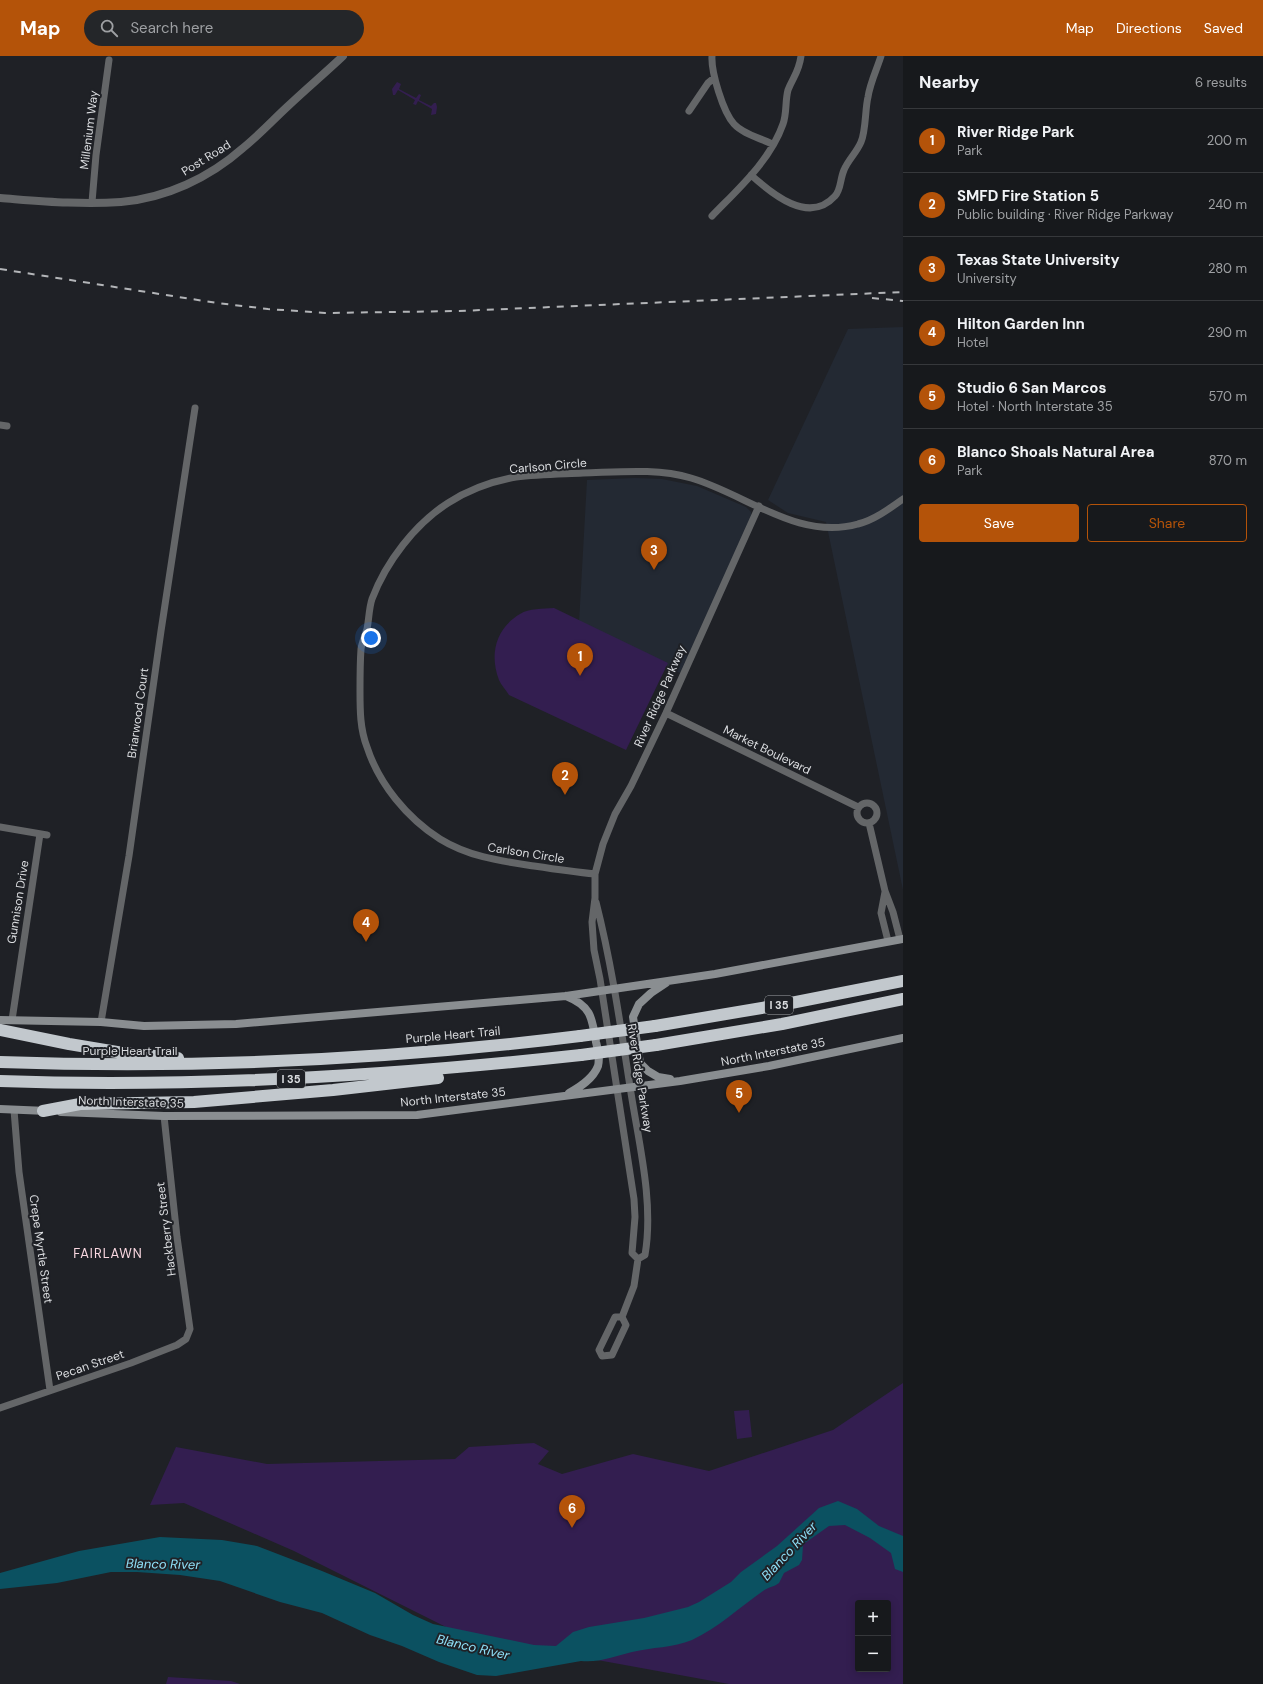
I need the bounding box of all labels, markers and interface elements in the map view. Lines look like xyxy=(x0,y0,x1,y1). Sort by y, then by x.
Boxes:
search box xyxy=(84,10,364,46)
text: Map xyxy=(20,16,60,41)
icon: search xyxy=(98,17,120,39)
text: Search here xyxy=(130,18,213,38)
text: Map xyxy=(1066,19,1094,37)
text: Directions xyxy=(1116,19,1182,37)
text: Saved xyxy=(1204,19,1243,37)
text: Nearby xyxy=(919,71,979,93)
text: 6 results xyxy=(1195,74,1247,91)
street label: Millenium Way xyxy=(76,89,102,171)
text: River Ridge Park xyxy=(957,122,1074,142)
text: 1 xyxy=(930,132,934,149)
text: 200 m xyxy=(1207,132,1247,149)
street label: Post Road xyxy=(178,137,234,179)
text: Park xyxy=(957,142,983,159)
text: SMFD Fire Station 5 xyxy=(957,186,1099,206)
text: 2 xyxy=(928,196,936,213)
text: 240 m xyxy=(1208,196,1247,213)
text: Public building · River Ridge Parkway xyxy=(957,206,1173,223)
text: Texas State University xyxy=(957,250,1119,270)
text: 3 xyxy=(928,260,936,277)
text: 280 m xyxy=(1208,260,1247,277)
text: University xyxy=(957,270,1017,287)
text: Hilton Garden Inn xyxy=(957,314,1085,334)
text: 4 xyxy=(928,324,936,341)
text: 290 m xyxy=(1208,324,1247,341)
text: Hotel xyxy=(957,334,989,351)
text: Studio 6 San Marcos xyxy=(957,378,1106,398)
text: 5 xyxy=(928,388,936,405)
text: 570 m xyxy=(1209,388,1247,405)
text: Hotel · North Interstate 35 xyxy=(957,398,1113,415)
text: Blanco Shoals Natural Area xyxy=(957,442,1154,462)
text: 6 xyxy=(928,452,936,469)
text: 870 m xyxy=(1209,452,1247,469)
street label: Carlson Circle xyxy=(509,455,587,477)
text: Park xyxy=(957,462,983,479)
button: Save xyxy=(919,504,1079,542)
button: Share xyxy=(1087,504,1247,542)
pin: 3 xyxy=(641,537,667,570)
your location xyxy=(361,628,381,648)
street label: River Ridge Parkway xyxy=(630,642,690,750)
pin: 1 xyxy=(567,643,593,676)
street label: Briarwood Court xyxy=(124,666,152,759)
street label: Market Boulevard xyxy=(720,722,814,778)
pin: 2 xyxy=(552,762,578,795)
street label: Carlson Circle xyxy=(486,839,566,867)
street label: Gunnison Drive xyxy=(4,859,33,945)
pin: 4 xyxy=(353,909,379,942)
road number: I 35 xyxy=(765,996,793,1014)
street label: River Ridge Parkway xyxy=(623,1022,657,1134)
street label: Purple Heart Trail xyxy=(405,1023,501,1047)
street label: North Interstate 35 xyxy=(719,1034,827,1070)
street label: Purple Heart Trail xyxy=(83,1043,177,1059)
road number: I 35 xyxy=(277,1070,305,1088)
pin: 5 xyxy=(726,1080,752,1113)
street label: North Interstate 35 xyxy=(399,1084,507,1110)
street label: North Interstate 35 xyxy=(78,1092,184,1112)
street label: Hackberry Street xyxy=(152,1181,180,1277)
street label: Crepe Myrtle Street xyxy=(25,1194,57,1305)
district label: FAIRLAWN xyxy=(73,1245,143,1262)
street label: Pecan Street xyxy=(54,1346,126,1384)
pin: 6 xyxy=(559,1495,585,1528)
water label: Blanco River xyxy=(757,1517,821,1584)
water label: Blanco River xyxy=(126,1555,201,1573)
map controls xyxy=(855,1600,891,1672)
button: + xyxy=(855,1600,891,1636)
water label: Blanco River xyxy=(435,1630,512,1664)
button: − xyxy=(855,1636,891,1672)

